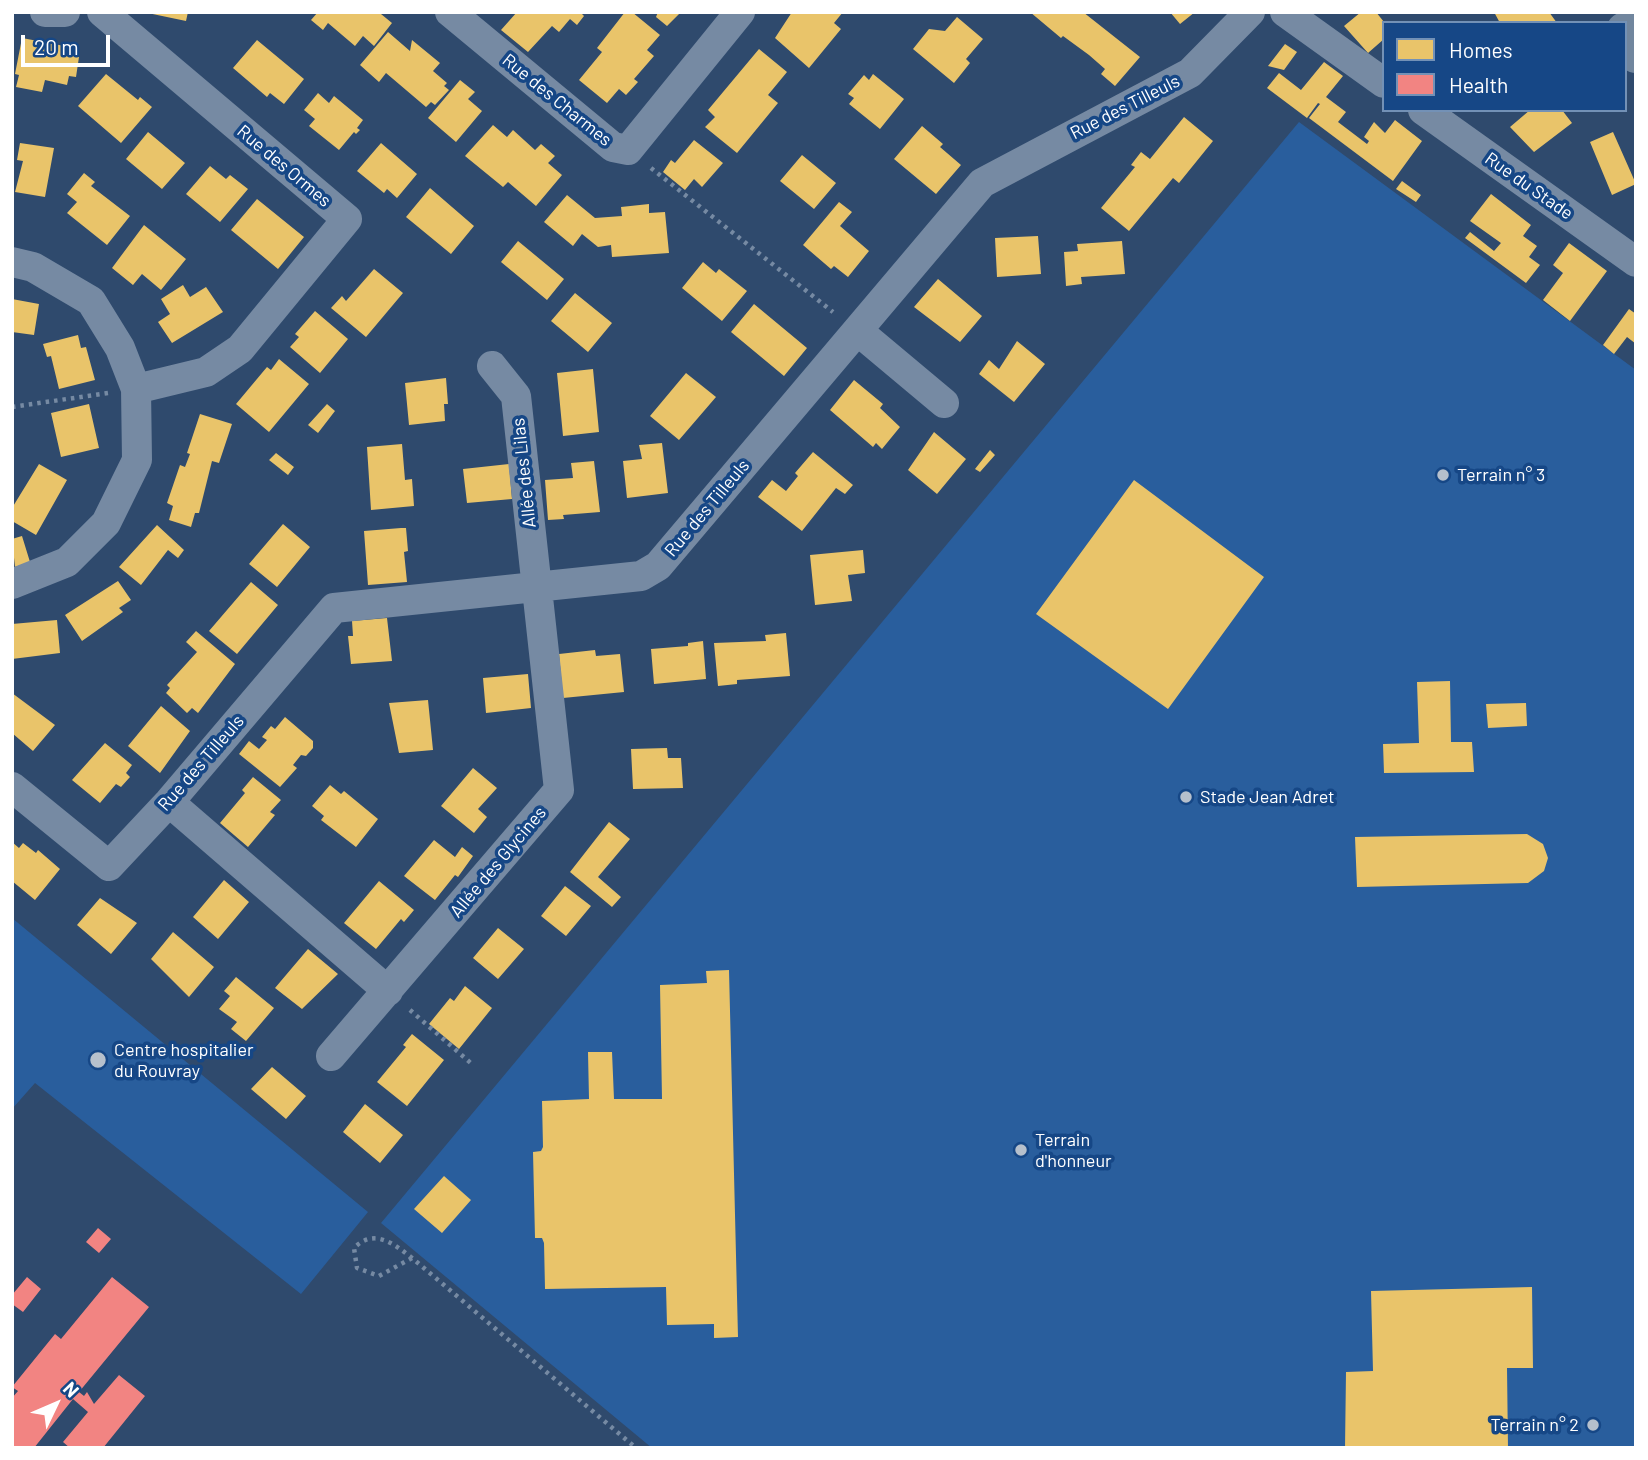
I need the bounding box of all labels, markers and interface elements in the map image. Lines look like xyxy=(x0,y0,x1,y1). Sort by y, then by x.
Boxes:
scale bar xyxy=(24,21,114,65)
legend xyxy=(1382,21,1627,112)
text: 20 m xyxy=(34,34,79,59)
text: Homes xyxy=(1449,37,1513,62)
street label: Rue des Charmes xyxy=(498,49,616,151)
street label: Rue des Tilleuls xyxy=(1067,70,1183,144)
text: Health xyxy=(1449,72,1508,97)
street label: Rue des Ormes xyxy=(233,120,335,212)
street label: Rue du Stade xyxy=(1481,148,1577,224)
street label: Allée des Lilas xyxy=(507,417,541,529)
street label: Rue des Tilleuls xyxy=(660,455,754,561)
place label: Terrain n° 3 xyxy=(1457,464,1545,486)
marker: Terrain n° 3 xyxy=(1435,467,1451,483)
street label: Rue des Tilleuls xyxy=(153,711,249,815)
place label: Stade Jean Adret xyxy=(1200,786,1335,808)
marker: Stade Jean Adret xyxy=(1178,789,1194,805)
street label: Allée des Glycines xyxy=(445,802,551,922)
place label: Centre hospitalier du Rouvray xyxy=(114,1039,254,1082)
marker: Centre hospitalier du Rouvray xyxy=(88,1050,108,1070)
place label: Terrain d'honneur xyxy=(1035,1129,1112,1172)
marker: Terrain d'honneur xyxy=(1013,1142,1029,1158)
north arrow xyxy=(21,1369,91,1439)
text: N xyxy=(59,1377,84,1402)
place label: Terrain n° 2 xyxy=(1490,1414,1579,1436)
marker: Terrain n° 2 xyxy=(1585,1417,1601,1433)

